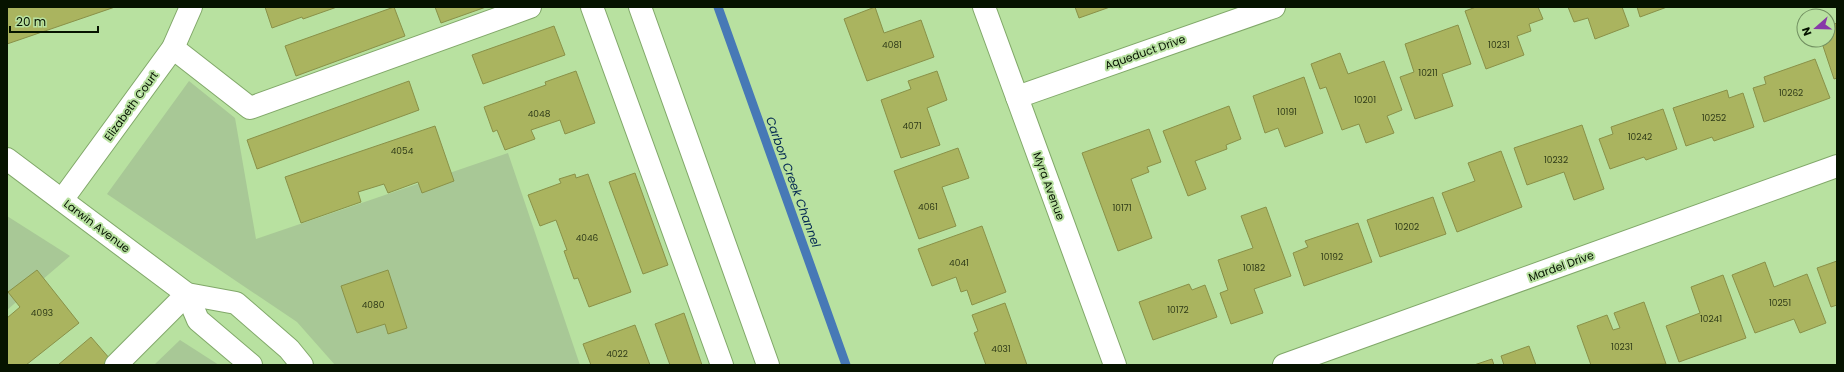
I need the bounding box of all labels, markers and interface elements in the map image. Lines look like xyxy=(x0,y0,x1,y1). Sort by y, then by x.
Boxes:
scale bar xyxy=(10,8,98,34)
north arrow xyxy=(1796,8,1836,48)
text: 20 m xyxy=(16,13,46,30)
text: N xyxy=(1798,25,1816,38)
street label: Aqueduct Drive xyxy=(1102,31,1188,73)
house number: 4081 xyxy=(882,39,902,51)
house number: 10231 xyxy=(1488,39,1510,51)
house number: 10211 xyxy=(1418,67,1438,79)
street label: Elizabeth Court xyxy=(100,68,162,144)
house number: 10262 xyxy=(1779,87,1803,99)
house number: 10201 xyxy=(1354,94,1376,106)
house number: 10191 xyxy=(1277,106,1297,118)
house number: 4048 xyxy=(528,108,551,120)
house number: 10252 xyxy=(1702,112,1726,124)
water label: Carbon Creek Channel xyxy=(762,114,825,250)
house number: 4071 xyxy=(902,120,922,132)
house number: 10242 xyxy=(1628,131,1652,143)
house number: 4054 xyxy=(391,145,414,157)
street label: Myra Avenue xyxy=(1029,150,1069,222)
house number: 10232 xyxy=(1544,154,1568,166)
street label: Larwin Avenue xyxy=(61,196,134,256)
house number: 4061 xyxy=(918,201,938,213)
house number: 10171 xyxy=(1112,202,1132,214)
house number: 10202 xyxy=(1395,221,1419,233)
house number: 4046 xyxy=(576,232,599,244)
street label: Mardel Drive xyxy=(1526,247,1596,285)
house number: 10192 xyxy=(1321,251,1343,263)
house number: 4041 xyxy=(949,257,969,269)
house number: 10182 xyxy=(1243,262,1265,274)
house number: 10251 xyxy=(1769,297,1791,309)
house number: 4080 xyxy=(362,299,385,311)
house number: 10172 xyxy=(1167,304,1189,316)
house number: 4093 xyxy=(31,307,53,319)
house number: 10241 xyxy=(1700,313,1722,325)
house number: 10231 xyxy=(1611,341,1633,353)
house number: 4031 xyxy=(991,343,1011,355)
house number: 4022 xyxy=(606,348,628,360)

